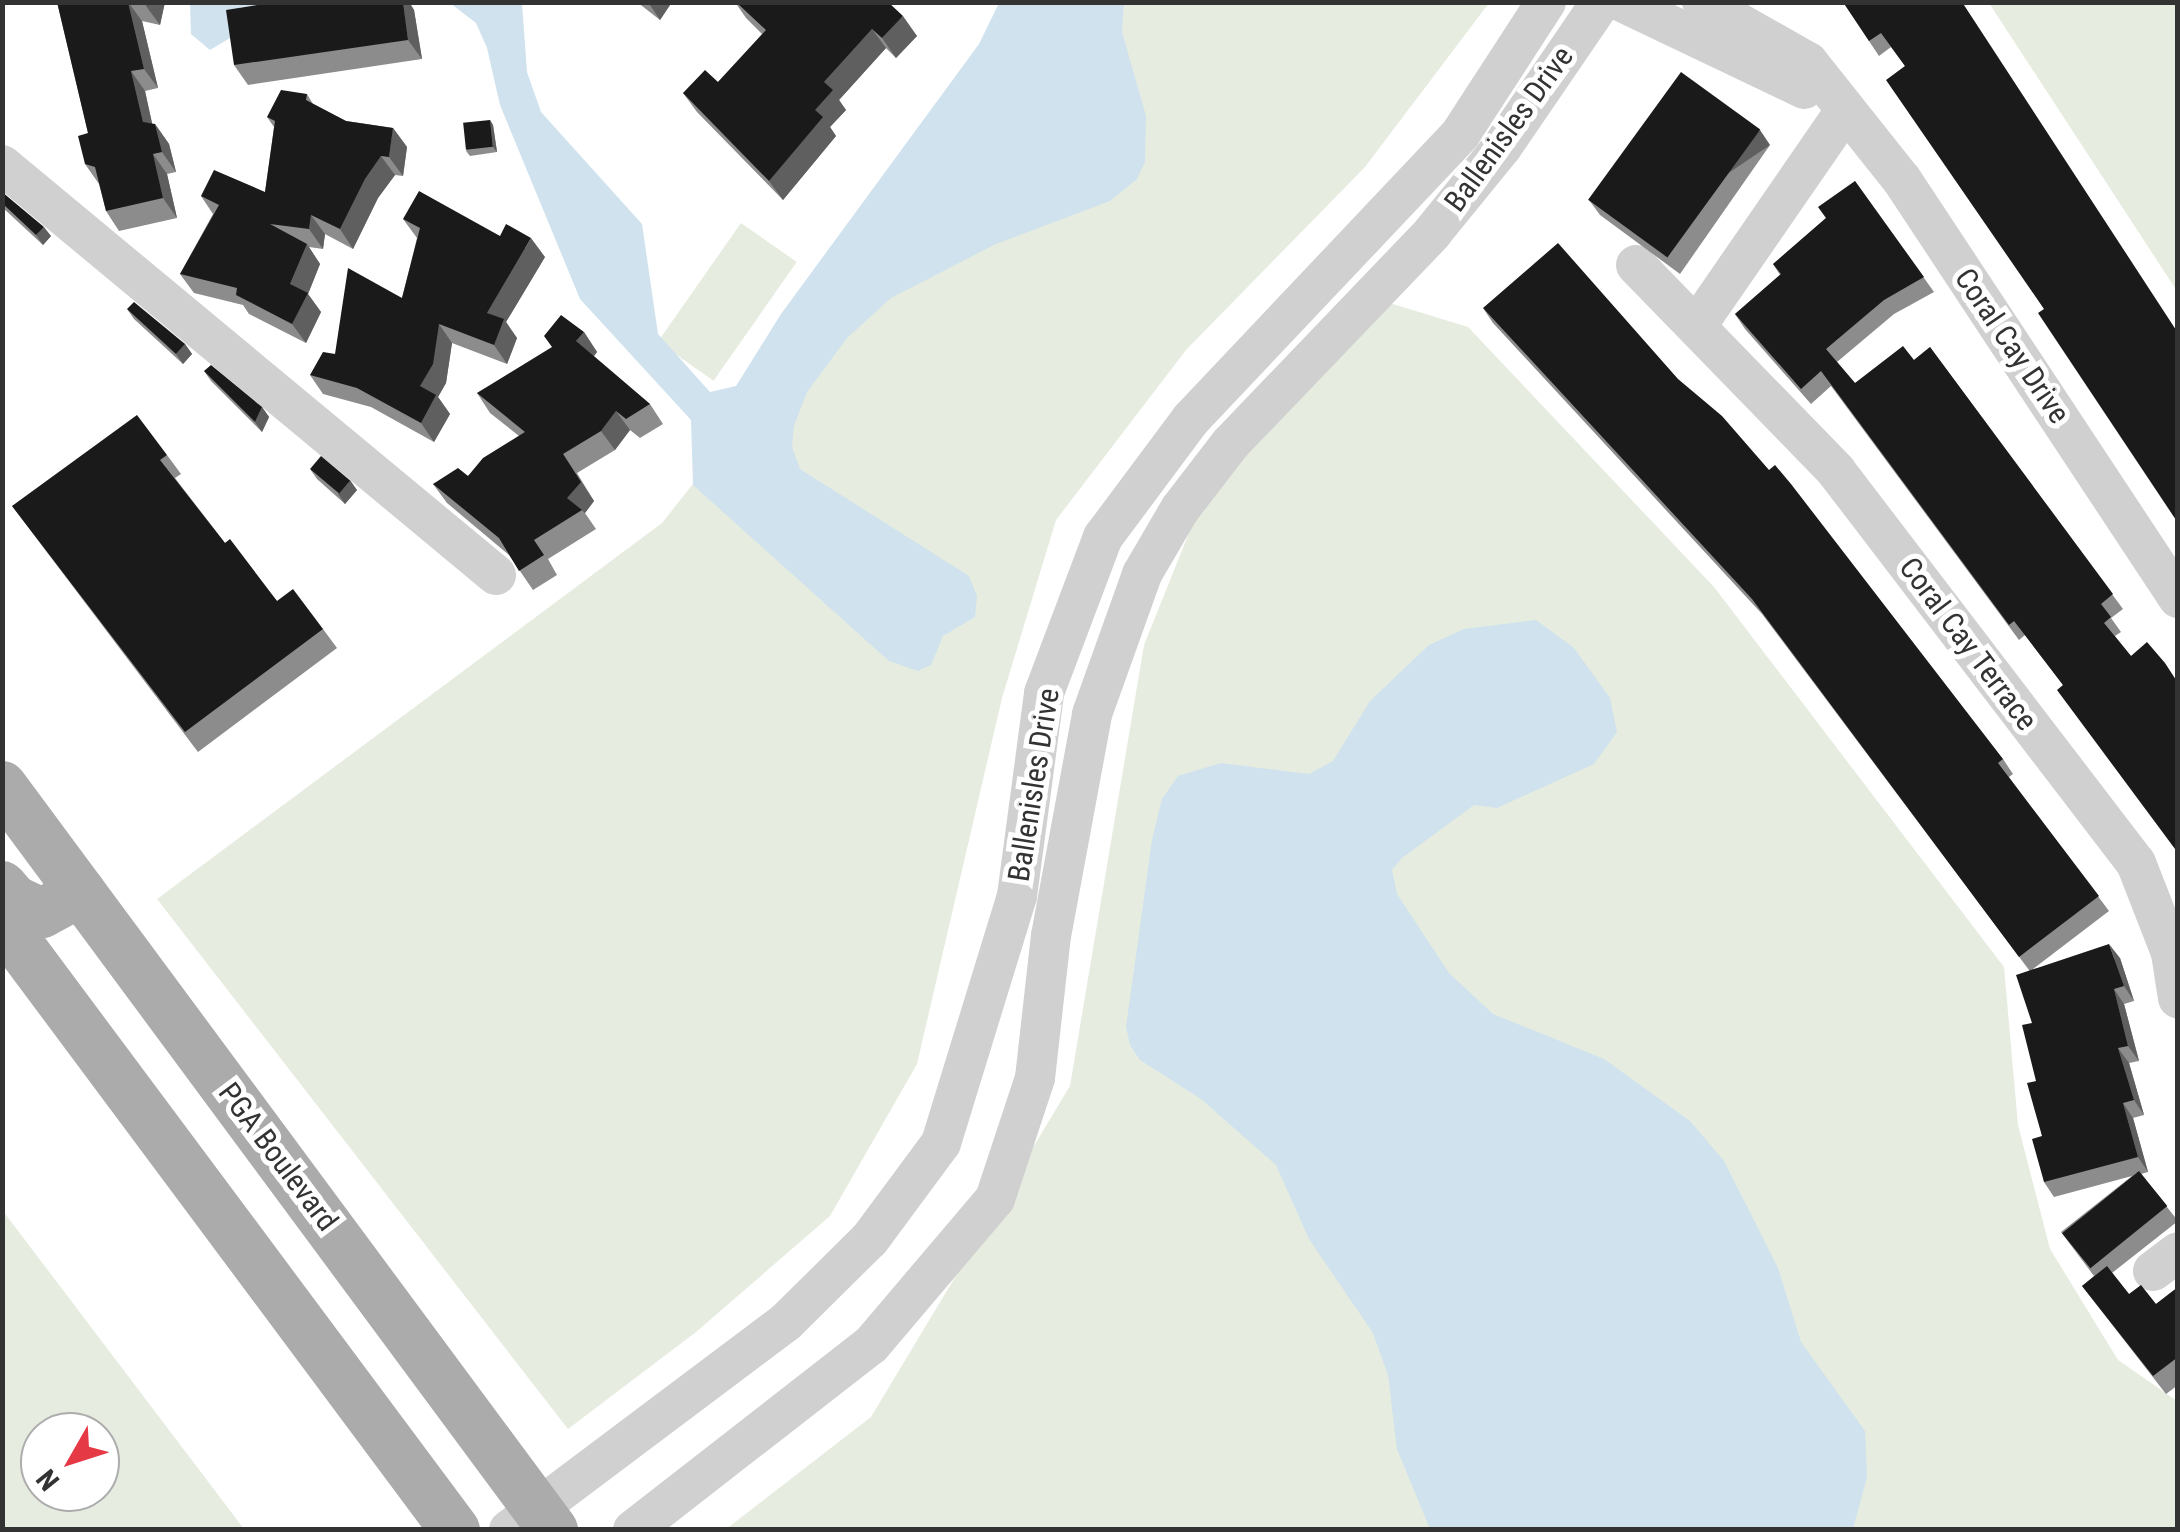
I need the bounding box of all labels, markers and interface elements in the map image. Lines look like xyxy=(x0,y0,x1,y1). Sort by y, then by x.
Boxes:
street label: Ballenisles Drive xyxy=(1437,40,1581,218)
street label: Coral Cay Drive xyxy=(1947,262,2077,430)
street label: Coral Cay Terrace xyxy=(1891,550,2045,738)
street label: Ballenisles Drive xyxy=(1001,686,1067,884)
street label: PGA Boulevard xyxy=(211,1076,345,1238)
north arrow xyxy=(20,1412,120,1512)
text: N xyxy=(30,1463,66,1497)

